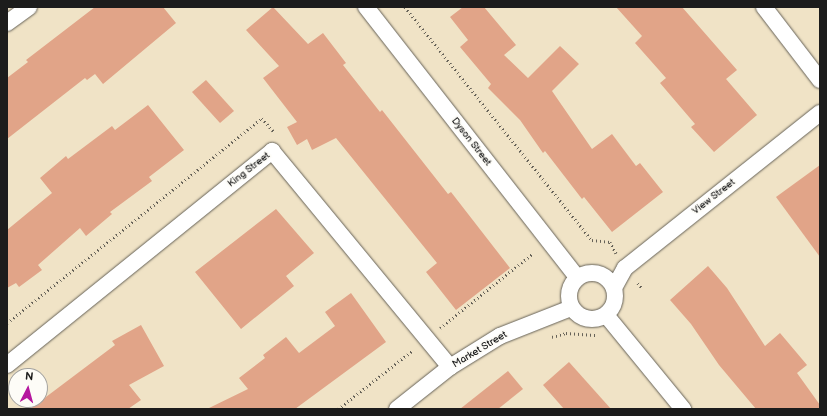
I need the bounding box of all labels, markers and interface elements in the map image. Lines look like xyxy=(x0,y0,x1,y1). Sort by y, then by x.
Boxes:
street label: Dyson Street xyxy=(448,115,494,169)
street label: King Street xyxy=(225,150,273,190)
street label: View Street xyxy=(690,176,738,218)
street label: Market Street xyxy=(450,329,510,371)
north arrow xyxy=(8,368,48,408)
text: N xyxy=(24,370,34,383)

